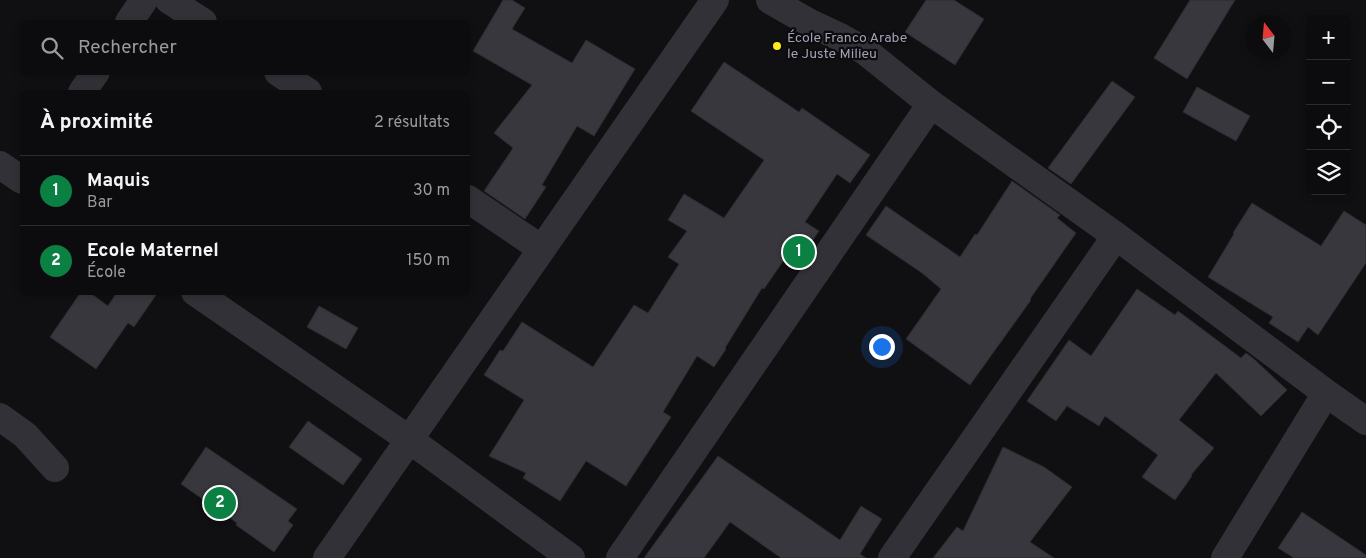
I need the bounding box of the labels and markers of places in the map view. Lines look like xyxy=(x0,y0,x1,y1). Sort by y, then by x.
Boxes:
place label: École Franco Arabe le Juste Milieu xyxy=(787,29,907,63)
marker: École Franco Arabe le Juste Milieu xyxy=(771,40,783,52)
pin: 1 xyxy=(783,233,815,271)
pin: 2 xyxy=(204,484,236,522)

